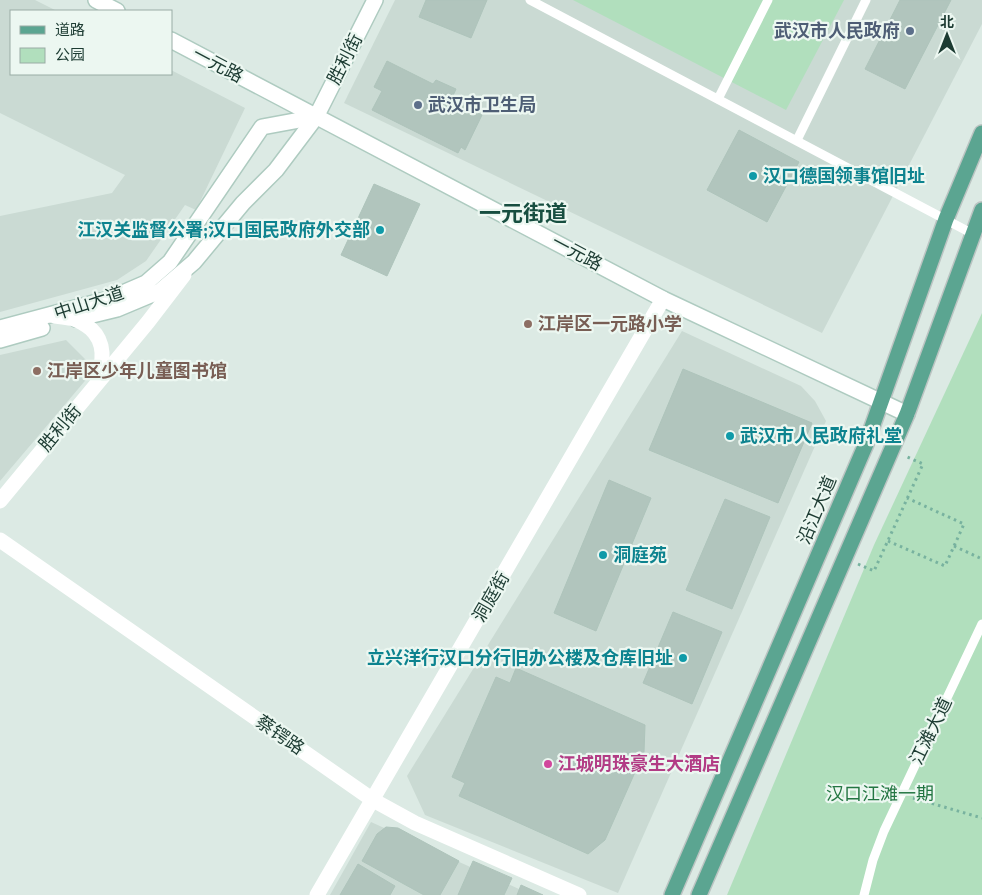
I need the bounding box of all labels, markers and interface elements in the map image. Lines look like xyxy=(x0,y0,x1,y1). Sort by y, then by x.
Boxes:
legend xyxy=(10,10,172,75)
north arrow xyxy=(922,10,972,60)
text: 北 xyxy=(940,13,954,30)
place label: 武汉市人民政府 xyxy=(774,19,900,41)
text: 道路 xyxy=(55,20,85,38)
marker: 武汉市人民政府 xyxy=(904,25,916,37)
street label: 胜利街 xyxy=(322,29,366,88)
street label: 一元路 xyxy=(189,42,247,87)
text: 公园 xyxy=(55,45,85,63)
place label: 武汉市卫生局 xyxy=(428,93,536,115)
marker: 武汉市卫生局 xyxy=(412,99,424,111)
place label: 汉口德国领事馆旧址 xyxy=(763,164,925,186)
marker: 汉口德国领事馆旧址 xyxy=(747,170,759,182)
district label: 一元街道 xyxy=(479,199,567,225)
place label: 江汉关监督公署;汉口国民政府外交部 xyxy=(77,218,370,240)
marker: 江汉关监督公署;汉口国民政府外交部 xyxy=(374,224,386,236)
street label: 一元路 xyxy=(548,230,606,275)
street label: 中山大道 xyxy=(51,280,126,324)
place label: 江岸区一元路小学 xyxy=(538,312,682,334)
marker: 江岸区一元路小学 xyxy=(522,318,534,330)
place label: 江岸区少年儿童图书馆 xyxy=(47,359,227,381)
marker: 江岸区少年儿童图书馆 xyxy=(31,365,43,377)
street label: 胜利街 xyxy=(33,400,85,455)
place label: 武汉市人民政府礼堂 xyxy=(740,424,902,446)
marker: 武汉市人民政府礼堂 xyxy=(724,430,736,442)
street label: 沿江大道 xyxy=(792,472,840,547)
place label: 洞庭苑 xyxy=(613,543,667,565)
marker: 洞庭苑 xyxy=(597,549,609,561)
street label: 洞庭街 xyxy=(467,568,513,625)
place label: 立兴洋行汉口分行旧办公楼及仓库旧址 xyxy=(367,646,673,668)
marker: 立兴洋行汉口分行旧办公楼及仓库旧址 xyxy=(677,652,689,664)
street label: 江滩大道 xyxy=(904,693,956,768)
street label: 蔡锷路 xyxy=(252,710,309,759)
place label: 江城明珠豪生大酒店 xyxy=(558,752,720,774)
marker: 江城明珠豪生大酒店 xyxy=(542,758,554,770)
park label: 汉口江滩一期 xyxy=(826,782,934,804)

